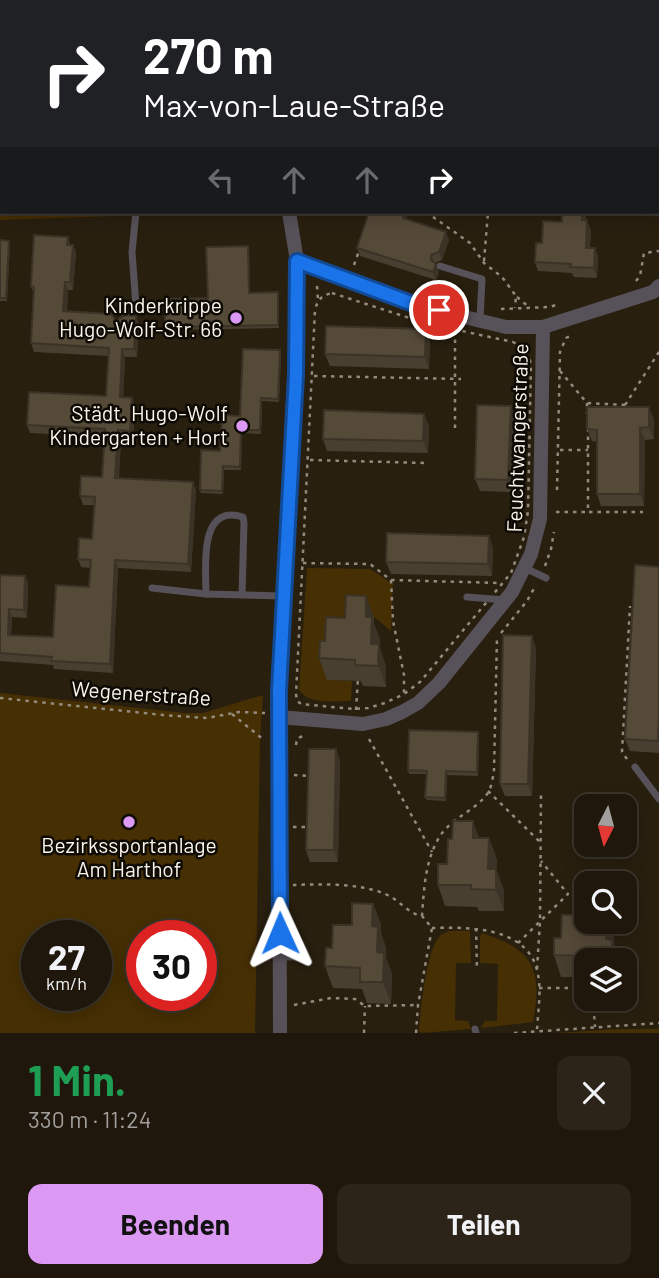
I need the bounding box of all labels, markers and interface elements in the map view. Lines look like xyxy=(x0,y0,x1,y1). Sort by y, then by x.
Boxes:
text: 270 m xyxy=(143,25,273,84)
icon: right xyxy=(28,28,119,119)
text: Max-von-Laue-Straße xyxy=(143,85,445,123)
icon: left xyxy=(202,161,240,199)
icon: ahead xyxy=(275,161,313,199)
icon: ahead xyxy=(348,161,386,199)
icon: right xyxy=(421,161,459,199)
pin xyxy=(409,280,469,340)
icon: arrive xyxy=(420,291,458,329)
place label: Kinderkrippe Hugo-Wolf-Str. 66 xyxy=(59,292,222,341)
marker: Kinderkrippe Hugo-Wolf-Str. 66 xyxy=(228,310,244,326)
street label: Feuchtwangerstraße xyxy=(501,343,532,533)
place label: Städt. Hugo-Wolf Kindergarten + Hort xyxy=(49,400,228,449)
marker: Städt. Hugo-Wolf Kindergarten + Hort xyxy=(234,418,250,434)
street label: Wegenerstraße xyxy=(70,675,212,710)
north arrow xyxy=(574,794,637,858)
map controls xyxy=(574,794,637,1011)
marker: Bezirkssportanlage Am Harthof xyxy=(121,814,137,830)
place label: Bezirkssportanlage Am Harthof xyxy=(41,832,217,881)
button: search xyxy=(574,871,637,934)
position arrow xyxy=(243,896,317,970)
speed limit sign: 30 xyxy=(126,920,217,1011)
text: 27 xyxy=(48,935,85,977)
button: layers xyxy=(574,948,637,1011)
text: km/h xyxy=(46,972,87,994)
text: 1 Min. xyxy=(28,1054,126,1104)
button: close xyxy=(557,1056,631,1130)
text: 330 m · 11:24 xyxy=(28,1105,151,1133)
button: Beenden xyxy=(28,1184,323,1264)
button: Teilen xyxy=(337,1184,631,1264)

